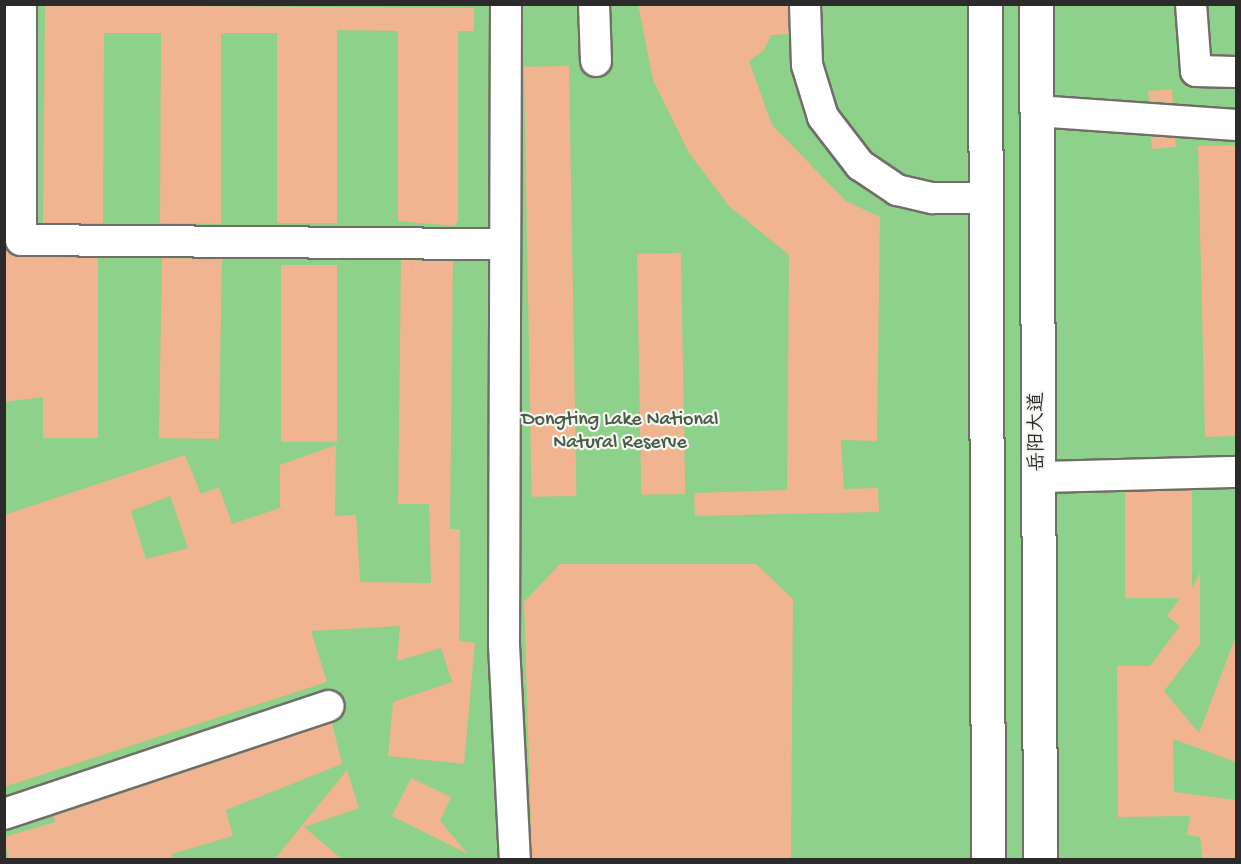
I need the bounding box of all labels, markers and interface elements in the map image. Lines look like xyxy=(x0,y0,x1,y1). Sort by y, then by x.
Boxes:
street label: 岳阳大道 xyxy=(1026,392,1050,472)
park label: Dongting Lake National Natural Reserve xyxy=(522,408,718,455)

